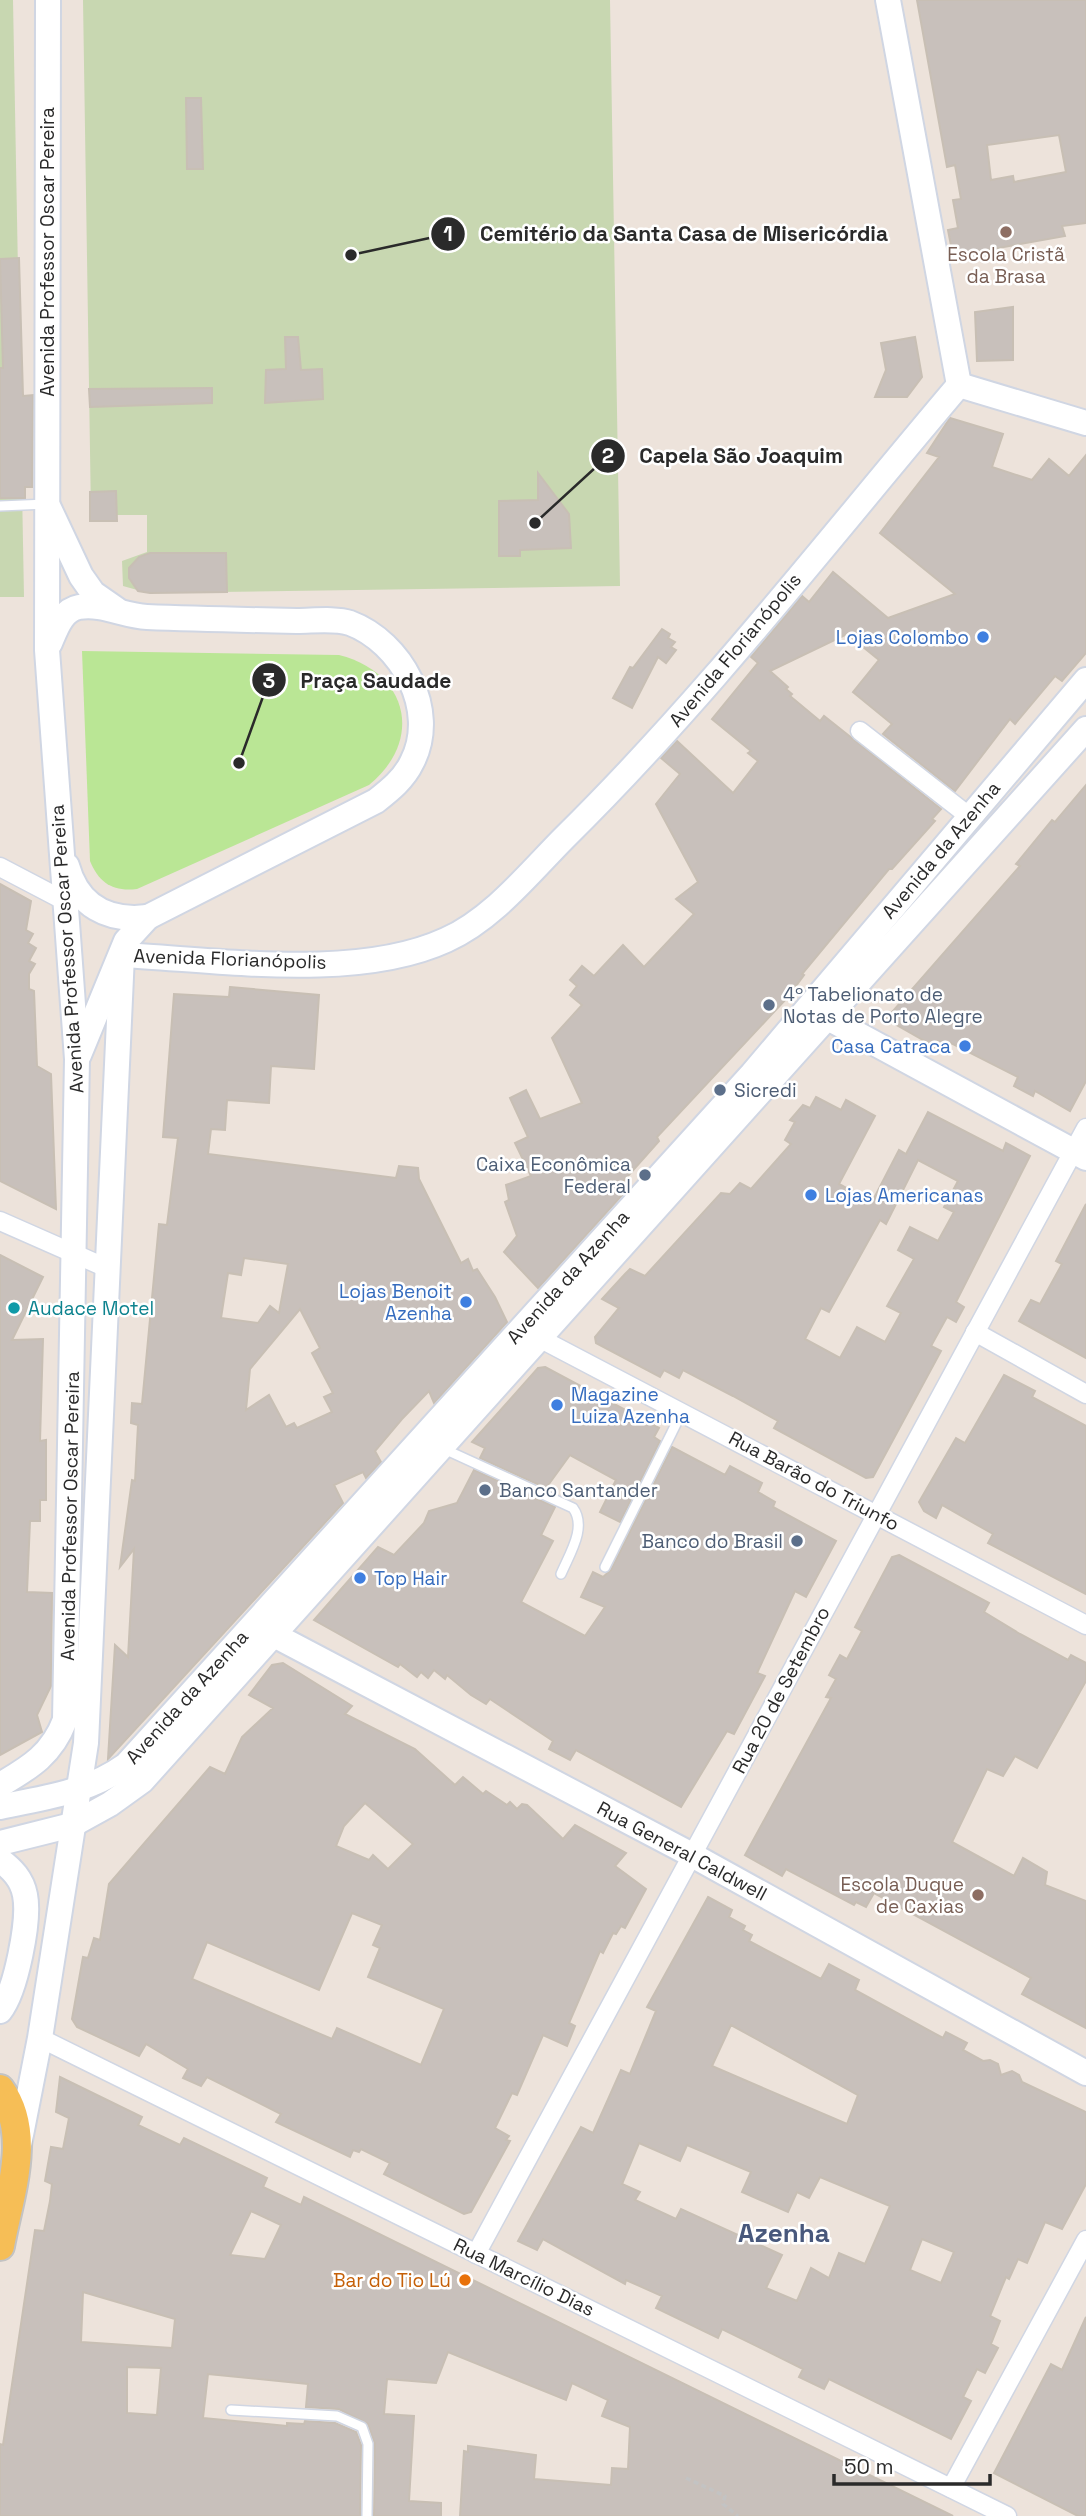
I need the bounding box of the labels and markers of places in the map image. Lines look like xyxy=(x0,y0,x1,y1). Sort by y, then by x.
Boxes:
callout: Cemitério da Santa Casa de Misericórdia xyxy=(430,213,902,255)
marker: Escola Cristã da Brasa xyxy=(998,224,1014,240)
place label: Escola Cristã da Brasa xyxy=(947,242,1065,289)
callout: Capela São Joaquim xyxy=(590,435,857,477)
place label: Lojas Colombo xyxy=(836,625,969,650)
marker: Lojas Colombo xyxy=(975,629,991,645)
callout: Praça Saudade xyxy=(251,659,465,701)
place label: 4º Tabelionato de Notas de Porto Alegre xyxy=(783,982,983,1029)
marker: 4º Tabelionato de Notas de Porto Alegre xyxy=(761,997,777,1013)
place label: Casa Catraca xyxy=(831,1034,951,1059)
marker: Casa Catraca xyxy=(957,1038,973,1054)
place label: Sicredi xyxy=(734,1078,797,1103)
marker: Sicredi xyxy=(712,1082,728,1098)
place label: Caixa Econômica Federal xyxy=(476,1152,631,1199)
marker: Caixa Econômica Federal xyxy=(637,1167,653,1183)
place label: Lojas Americanas xyxy=(825,1183,983,1208)
marker: Lojas Americanas xyxy=(803,1187,819,1203)
place label: Lojas Benoit Azenha xyxy=(339,1279,452,1326)
marker: Lojas Benoit Azenha xyxy=(458,1294,474,1310)
place label: Audace Motel xyxy=(28,1296,154,1321)
marker: Audace Motel xyxy=(6,1300,22,1316)
place label: Magazine Luiza Azenha xyxy=(571,1382,690,1429)
marker: Magazine Luiza Azenha xyxy=(549,1397,565,1413)
place label: Banco Santander xyxy=(499,1478,658,1503)
marker: Banco Santander xyxy=(477,1482,493,1498)
place label: Banco do Brasil xyxy=(641,1529,783,1554)
marker: Banco do Brasil xyxy=(789,1533,805,1549)
place label: Top Hair xyxy=(374,1566,447,1591)
marker: Top Hair xyxy=(352,1570,368,1586)
place label: Escola Duque de Caxias xyxy=(840,1872,964,1919)
marker: Escola Duque de Caxias xyxy=(970,1887,986,1903)
place label: Bar do Tio Lú xyxy=(333,2268,451,2293)
marker: Bar do Tio Lú xyxy=(457,2272,473,2288)

